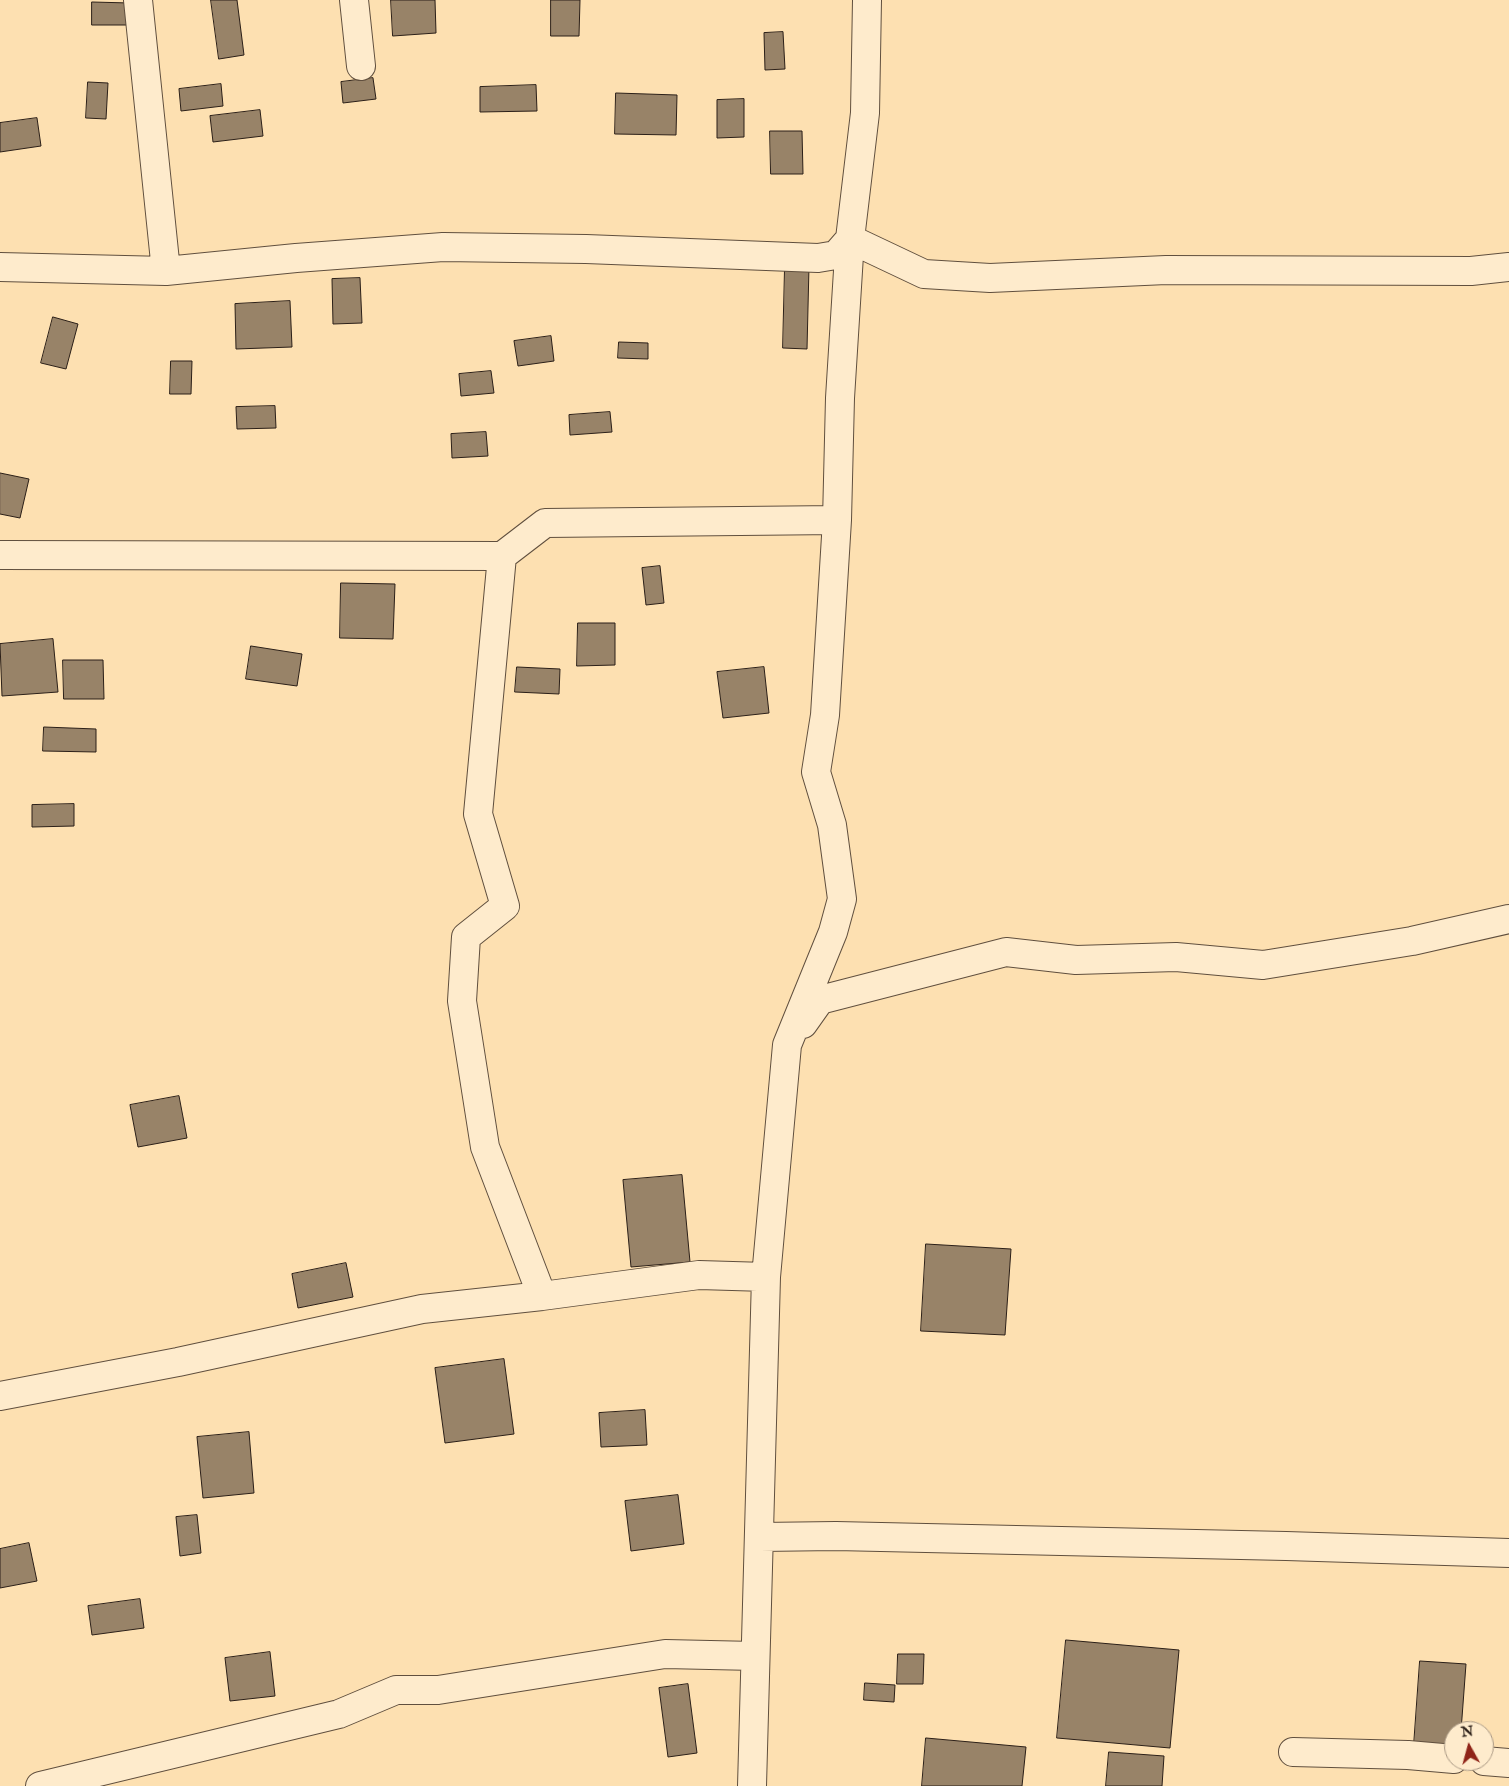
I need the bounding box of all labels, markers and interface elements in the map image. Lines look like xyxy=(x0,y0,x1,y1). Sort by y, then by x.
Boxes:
north arrow xyxy=(1444,1721,1494,1771)
text: N xyxy=(1460,1722,1474,1742)

